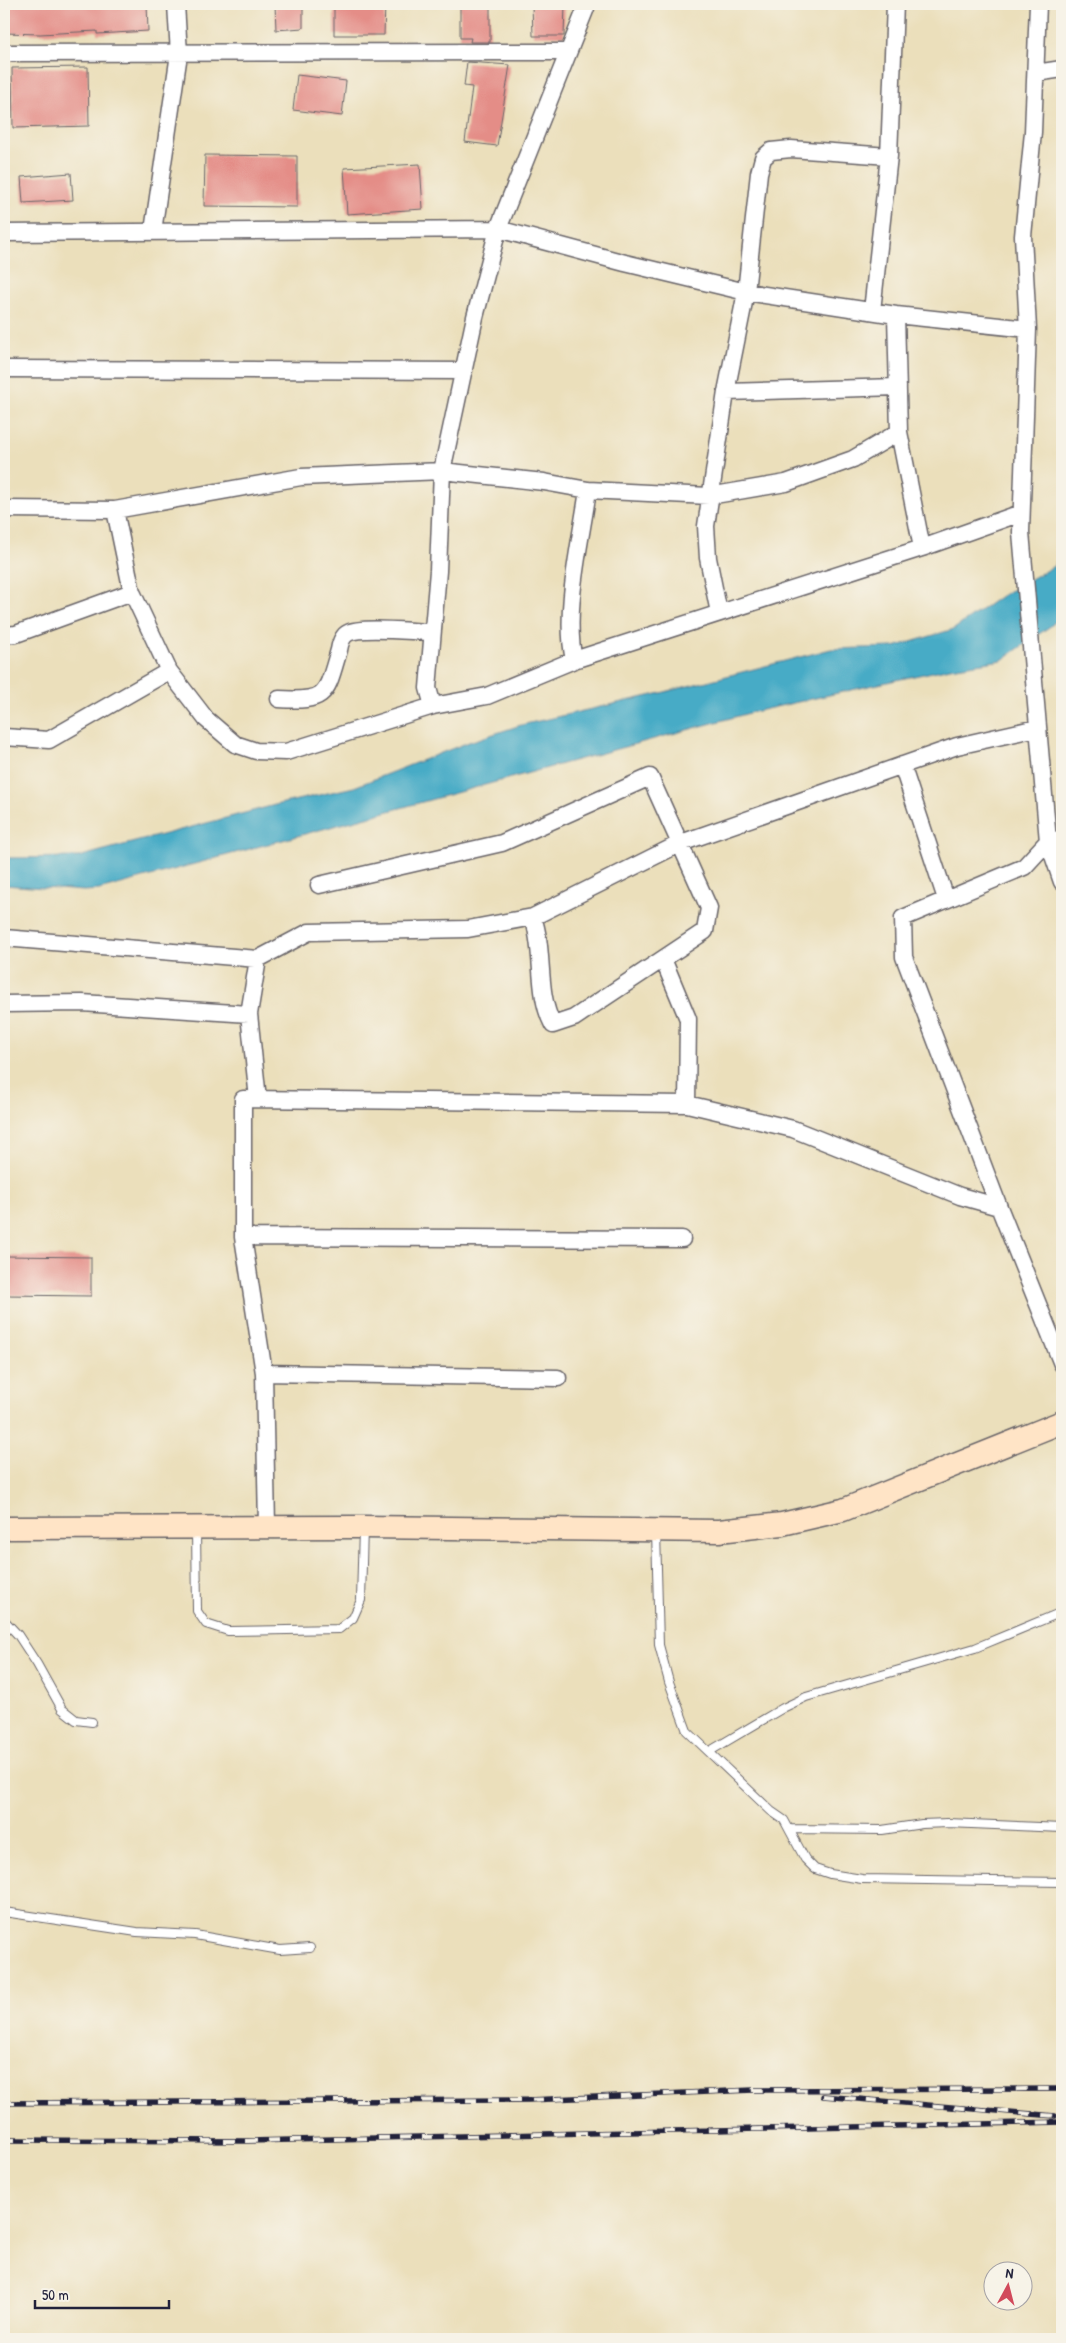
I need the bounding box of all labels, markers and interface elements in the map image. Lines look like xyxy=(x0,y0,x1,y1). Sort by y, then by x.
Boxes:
north arrow xyxy=(984,2260,1034,2310)
text: N xyxy=(1005,2263,1015,2283)
scale bar xyxy=(35,2278,169,2310)
text: 50 m xyxy=(42,2284,69,2305)

